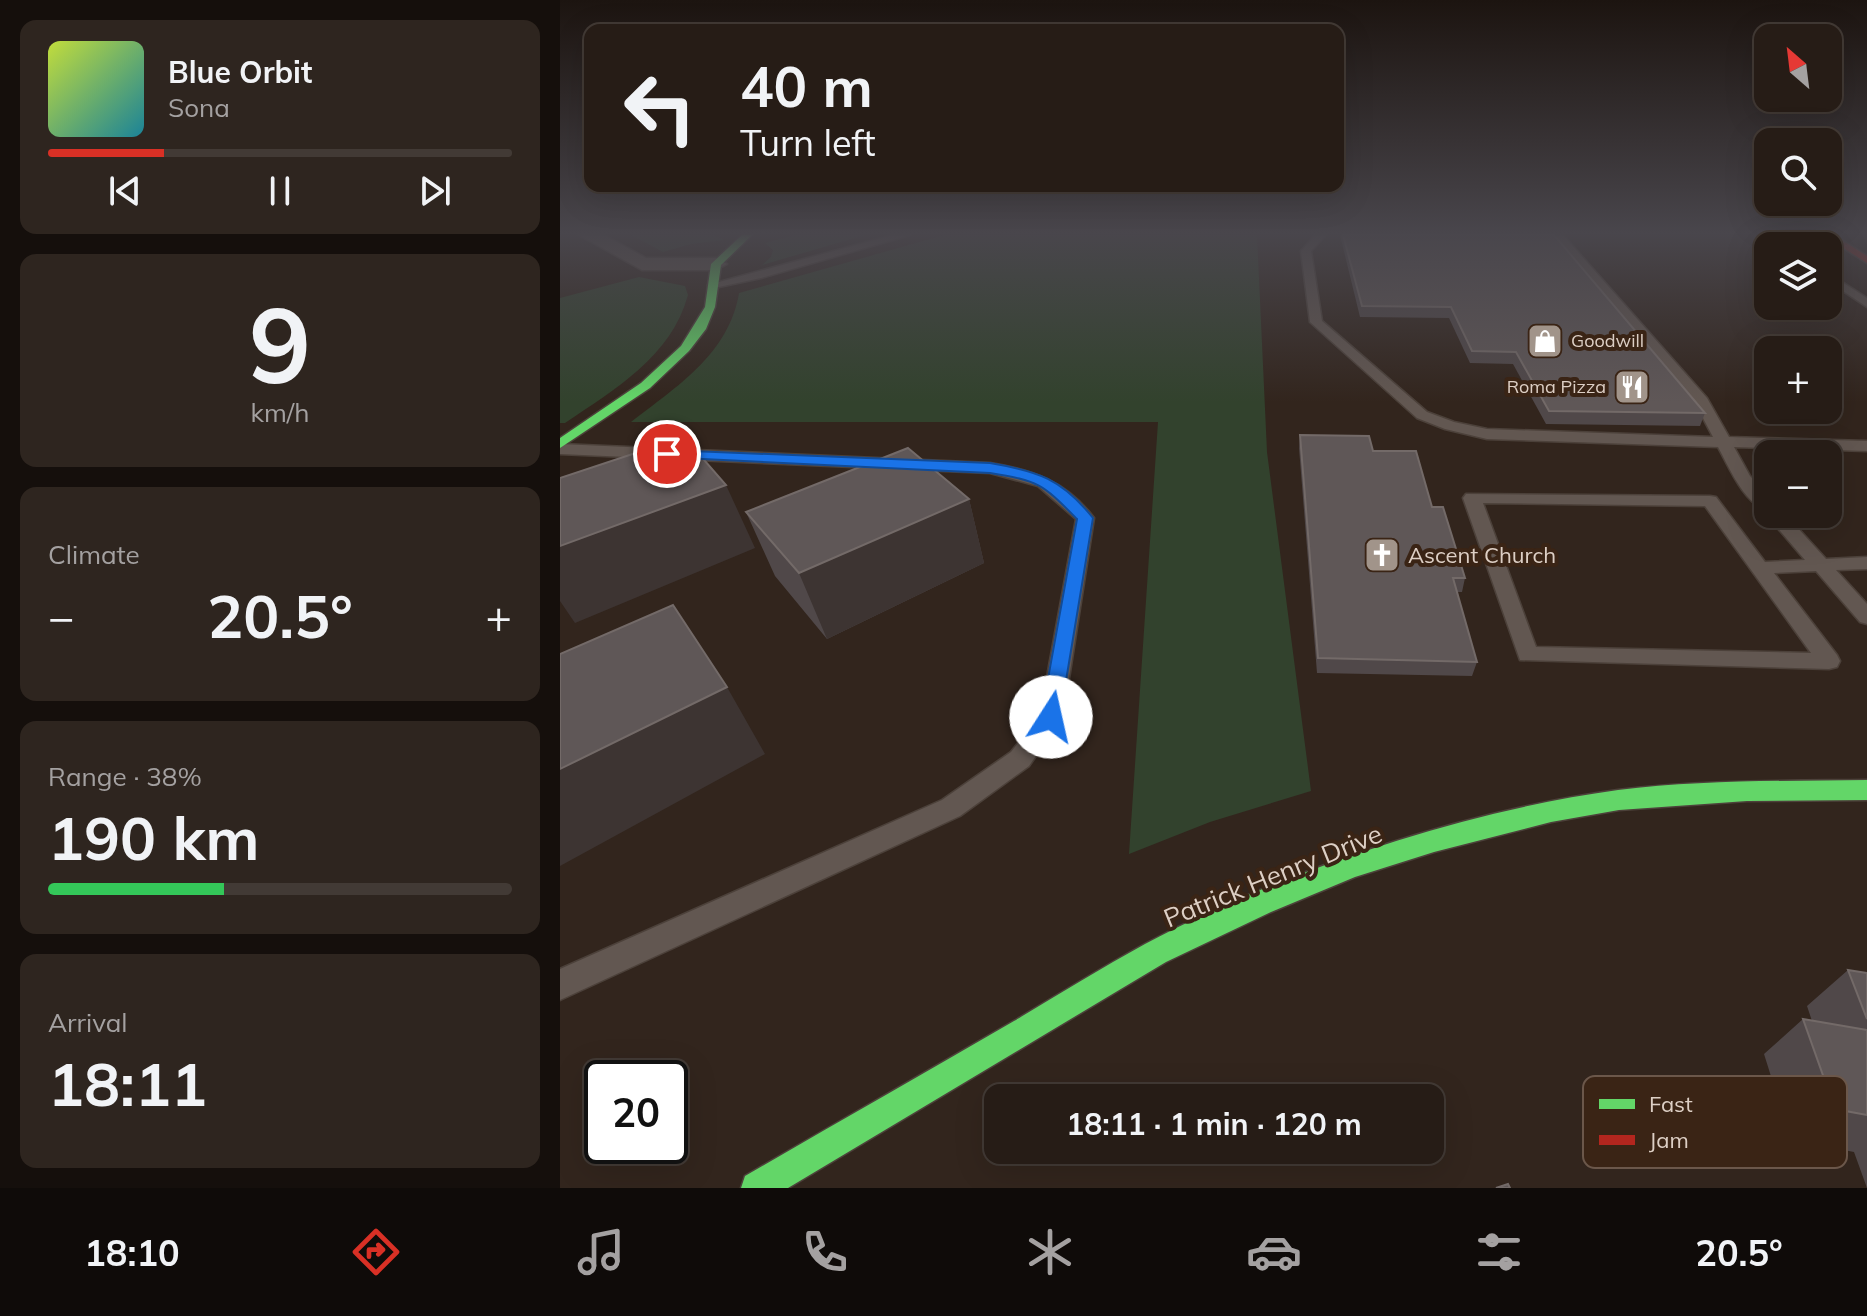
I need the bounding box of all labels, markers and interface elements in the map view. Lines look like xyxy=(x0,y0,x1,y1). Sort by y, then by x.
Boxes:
north arrow xyxy=(1754,24,1842,112)
map controls xyxy=(1754,24,1842,528)
text: 40 m xyxy=(740,51,873,121)
text: Blue Orbit xyxy=(168,53,312,91)
icon: left xyxy=(608,56,712,160)
text: Sona xyxy=(168,91,230,124)
text: Turn left xyxy=(740,120,876,165)
button: search xyxy=(1754,128,1842,216)
icon: previous xyxy=(103,169,147,213)
icon: pause xyxy=(258,169,302,213)
icon: next xyxy=(413,169,457,213)
button: layers xyxy=(1754,232,1842,320)
text: 9 xyxy=(249,278,311,409)
shop icon: Goodwill xyxy=(1526,322,1564,360)
place label: Goodwill xyxy=(1571,329,1644,352)
button: + xyxy=(1754,336,1842,424)
restaurant icon: Roma Pizza xyxy=(1613,368,1651,406)
place label: Roma Pizza xyxy=(1507,375,1606,398)
text: km/h xyxy=(251,396,309,429)
pin xyxy=(633,420,701,488)
icon: arrive xyxy=(645,432,689,476)
button: − xyxy=(1754,440,1842,528)
church icon: Ascent Church xyxy=(1363,536,1401,574)
text: Climate xyxy=(48,538,140,571)
place label: Ascent Church xyxy=(1408,541,1556,569)
text: 20.5° xyxy=(207,578,353,653)
text: − xyxy=(48,589,74,644)
text: + xyxy=(486,589,512,644)
position arrow xyxy=(1009,675,1093,759)
text: Range · 38% xyxy=(48,760,202,793)
text: 190 km xyxy=(48,800,260,875)
street label: Patrick Henry Drive xyxy=(1159,817,1387,934)
text: Arrival xyxy=(48,1006,128,1039)
text: 18:11 xyxy=(48,1046,207,1121)
speed limit sign: 20 xyxy=(584,1060,688,1164)
legend xyxy=(1583,1076,1847,1168)
text: Fast xyxy=(1649,1090,1693,1118)
text: 18:11 · 1 min · 120 m xyxy=(1066,1105,1362,1143)
text: Jam xyxy=(1649,1126,1689,1154)
icon: directions xyxy=(348,1224,404,1280)
icon: music xyxy=(573,1224,629,1280)
icon: phone xyxy=(797,1224,853,1280)
icon: climate xyxy=(1022,1224,1078,1280)
icon: car xyxy=(1246,1224,1302,1280)
icon: filters xyxy=(1471,1224,1527,1280)
text: 18:10 xyxy=(84,1230,180,1275)
text: 20.5° xyxy=(1695,1230,1783,1275)

